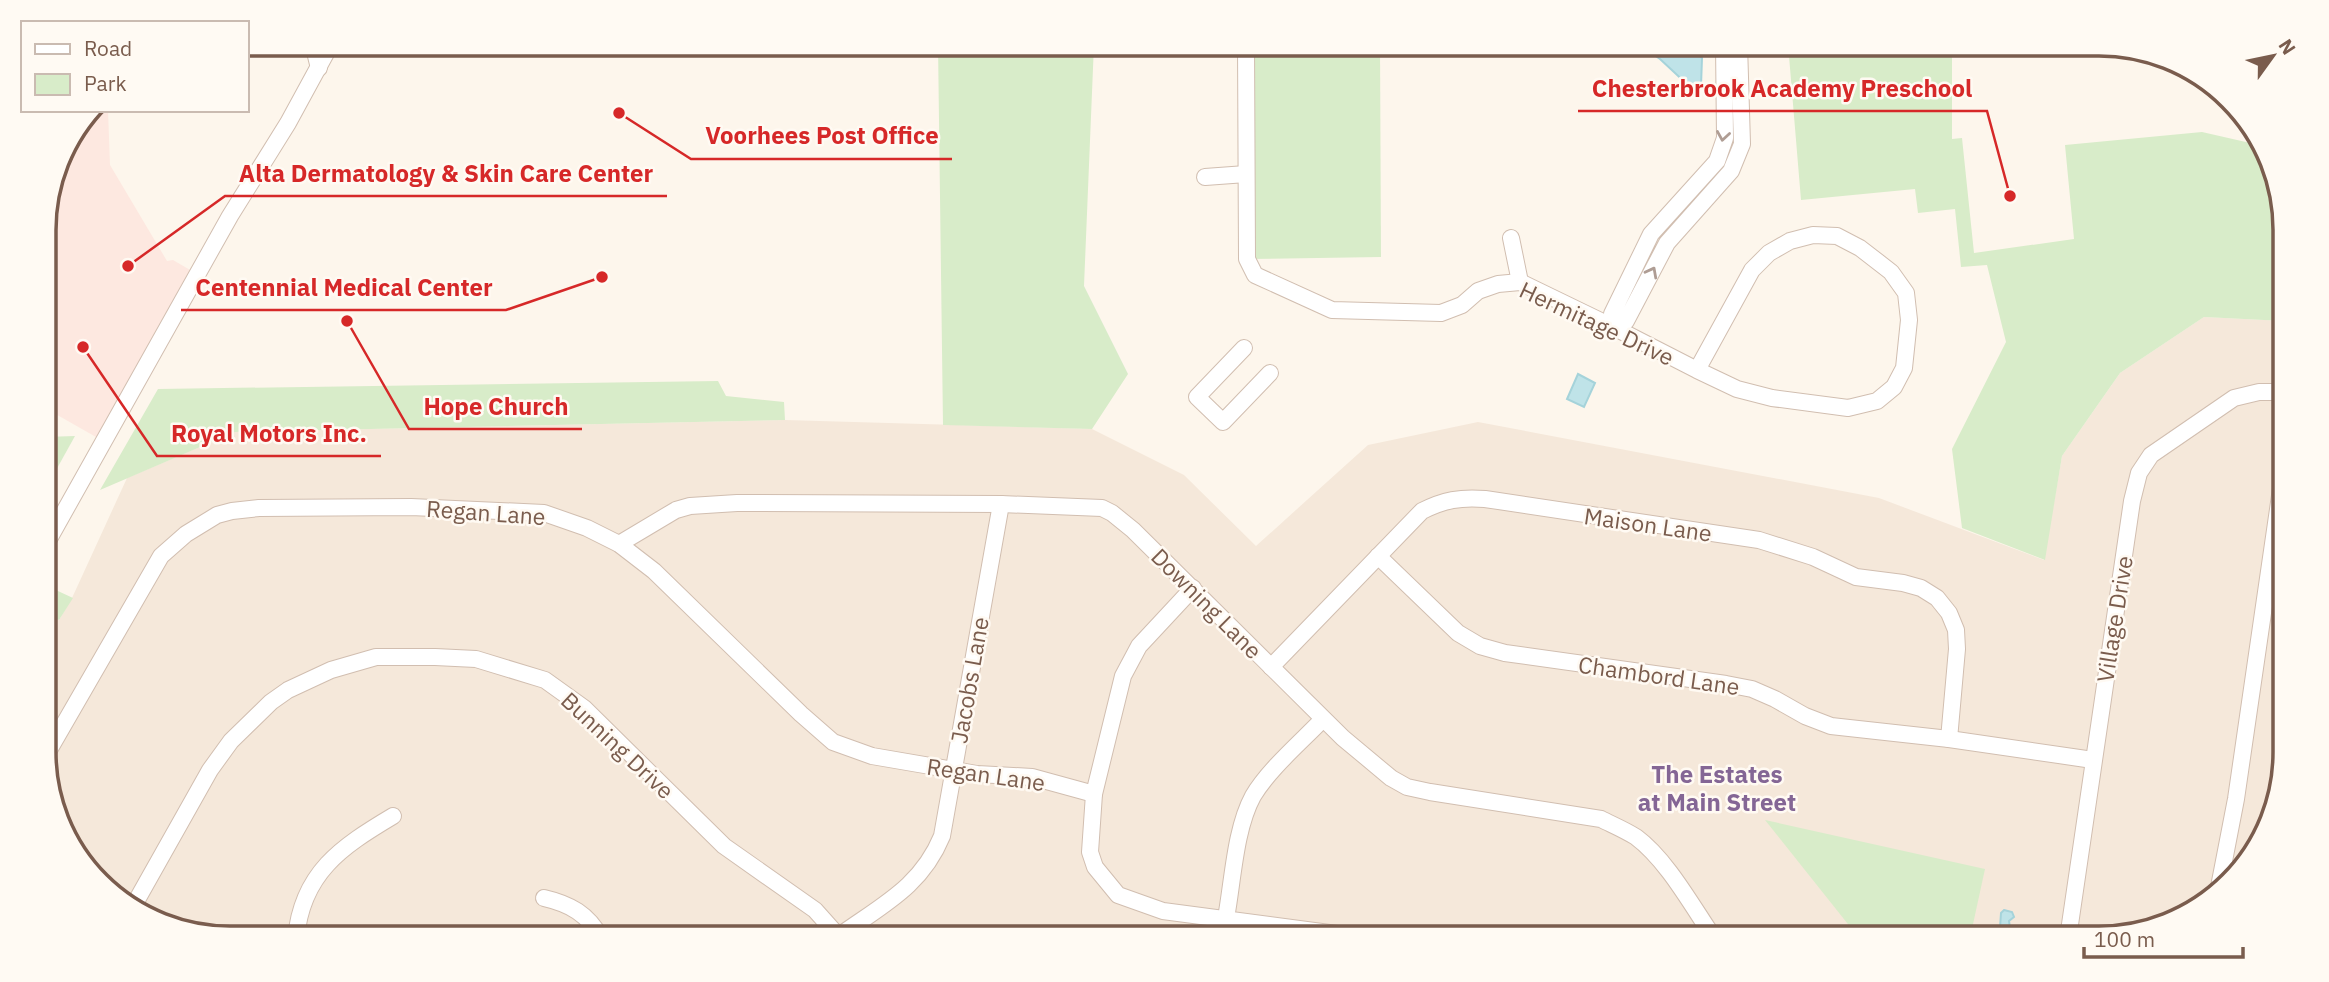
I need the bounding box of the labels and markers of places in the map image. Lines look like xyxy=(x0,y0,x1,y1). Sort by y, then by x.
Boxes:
callout: Chesterbrook Academy Preschool xyxy=(1578,66,1987,111)
callout: Voorhees Post Office xyxy=(691,114,952,159)
callout: Alta Dermatology & Skin Care Center xyxy=(225,151,667,196)
callout: Centennial Medical Center xyxy=(181,265,506,310)
callout: Hope Church xyxy=(409,384,582,429)
callout: Royal Motors Inc. xyxy=(157,411,381,456)

